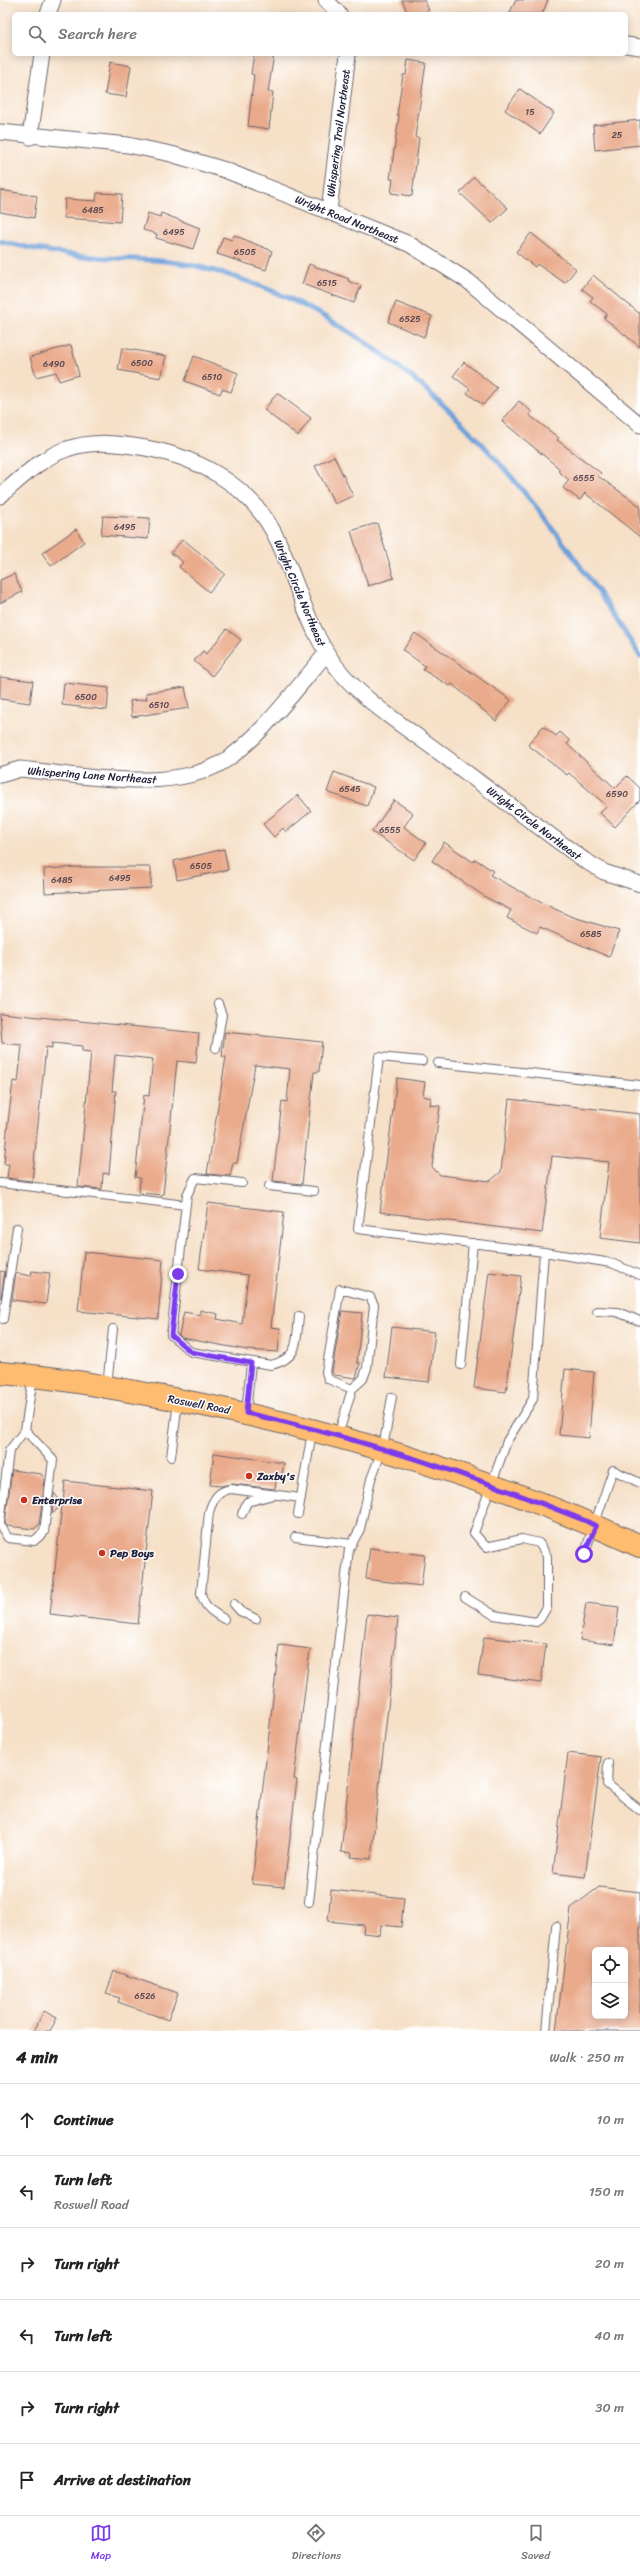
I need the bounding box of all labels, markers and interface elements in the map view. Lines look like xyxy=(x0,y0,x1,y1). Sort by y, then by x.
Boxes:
search box xyxy=(12,12,628,56)
text: Search here xyxy=(58,21,137,47)
icon: search xyxy=(26,23,48,45)
street label: Whispering Trail Northeast xyxy=(321,68,356,198)
house number: 15 xyxy=(525,104,535,120)
house number: 25 xyxy=(612,127,623,143)
street label: Wright Road Northeast xyxy=(292,190,402,249)
house number: 6485 xyxy=(82,202,104,218)
house number: 6495 xyxy=(163,224,185,240)
house number: 6505 xyxy=(234,244,256,260)
house number: 6515 xyxy=(317,275,337,291)
house number: 6525 xyxy=(399,311,421,327)
house number: 6500 xyxy=(131,355,153,371)
house number: 6490 xyxy=(43,356,65,372)
house number: 6510 xyxy=(202,369,222,385)
house number: 6555 xyxy=(573,470,595,486)
house number: 6495 xyxy=(114,519,136,535)
street label: Wright Circle Northeast xyxy=(268,537,331,650)
house number: 6500 xyxy=(75,689,97,705)
house number: 6510 xyxy=(149,697,169,713)
street label: Whispering Lane Northeast xyxy=(27,762,158,790)
house number: 6545 xyxy=(339,781,361,797)
street label: Wright Circle Northeast xyxy=(482,781,586,866)
house number: 6590 xyxy=(606,786,628,802)
house number: 6555 xyxy=(379,822,401,838)
house number: 6505 xyxy=(190,858,212,874)
house number: 6495 xyxy=(109,870,131,886)
house number: 6485 xyxy=(51,872,73,888)
house number: 6585 xyxy=(580,926,602,942)
route end xyxy=(169,1265,187,1283)
street label: Roswell Road xyxy=(166,1389,233,1420)
place label: Zaxby's xyxy=(256,1467,296,1486)
marker: Zaxby's xyxy=(244,1471,254,1481)
place label: Enterprise xyxy=(32,1491,83,1510)
marker: Enterprise xyxy=(19,1495,29,1505)
place label: Pep Boys xyxy=(110,1544,154,1563)
route start xyxy=(575,1545,593,1563)
marker: Pep Boys xyxy=(97,1548,107,1558)
map controls xyxy=(592,1947,628,2019)
button: locate xyxy=(592,1947,628,1983)
button: layers xyxy=(592,1983,628,2019)
house number: 6526 xyxy=(135,1988,155,2004)
text: 4 min xyxy=(16,2042,58,2072)
text: Walk · 250 m xyxy=(550,2046,624,2069)
text: Continue xyxy=(54,2107,114,2133)
text: 10 m xyxy=(597,2108,624,2131)
icon: ahead xyxy=(16,2109,38,2131)
text: Turn left xyxy=(54,2167,112,2193)
text: 150 m xyxy=(589,2180,624,2203)
icon: left xyxy=(16,2181,38,2203)
text: Roswell Road xyxy=(54,2193,129,2216)
text: Turn right xyxy=(54,2251,119,2277)
text: 20 m xyxy=(595,2252,624,2275)
icon: right xyxy=(16,2253,38,2275)
text: Turn left xyxy=(54,2323,112,2349)
text: 40 m xyxy=(594,2324,624,2347)
icon: left xyxy=(16,2325,38,2347)
text: Turn right xyxy=(54,2395,119,2421)
text: 30 m xyxy=(595,2396,624,2419)
icon: right xyxy=(16,2397,38,2419)
text: Arrive at destination xyxy=(54,2467,191,2493)
icon: arrive xyxy=(16,2469,38,2491)
tab: Map xyxy=(90,2522,112,2565)
tab: Directions xyxy=(292,2522,341,2565)
tab: Saved xyxy=(521,2522,550,2565)

